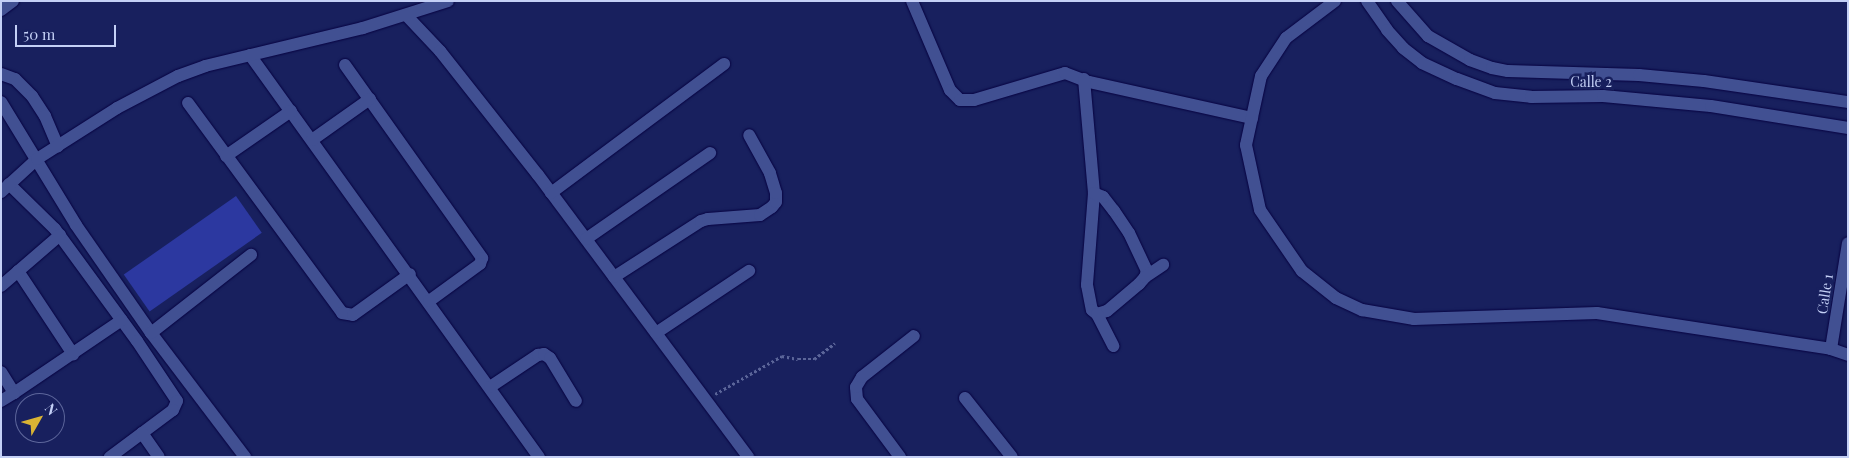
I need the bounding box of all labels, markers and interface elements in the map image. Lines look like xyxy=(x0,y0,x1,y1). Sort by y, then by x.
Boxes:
scale bar xyxy=(18,15,119,47)
text: 50 m xyxy=(23,24,55,44)
street label: Calle 2 xyxy=(1570,74,1612,90)
street label: Calle 1 xyxy=(1814,273,1836,315)
north arrow xyxy=(15,393,65,443)
text: N xyxy=(41,399,62,419)

